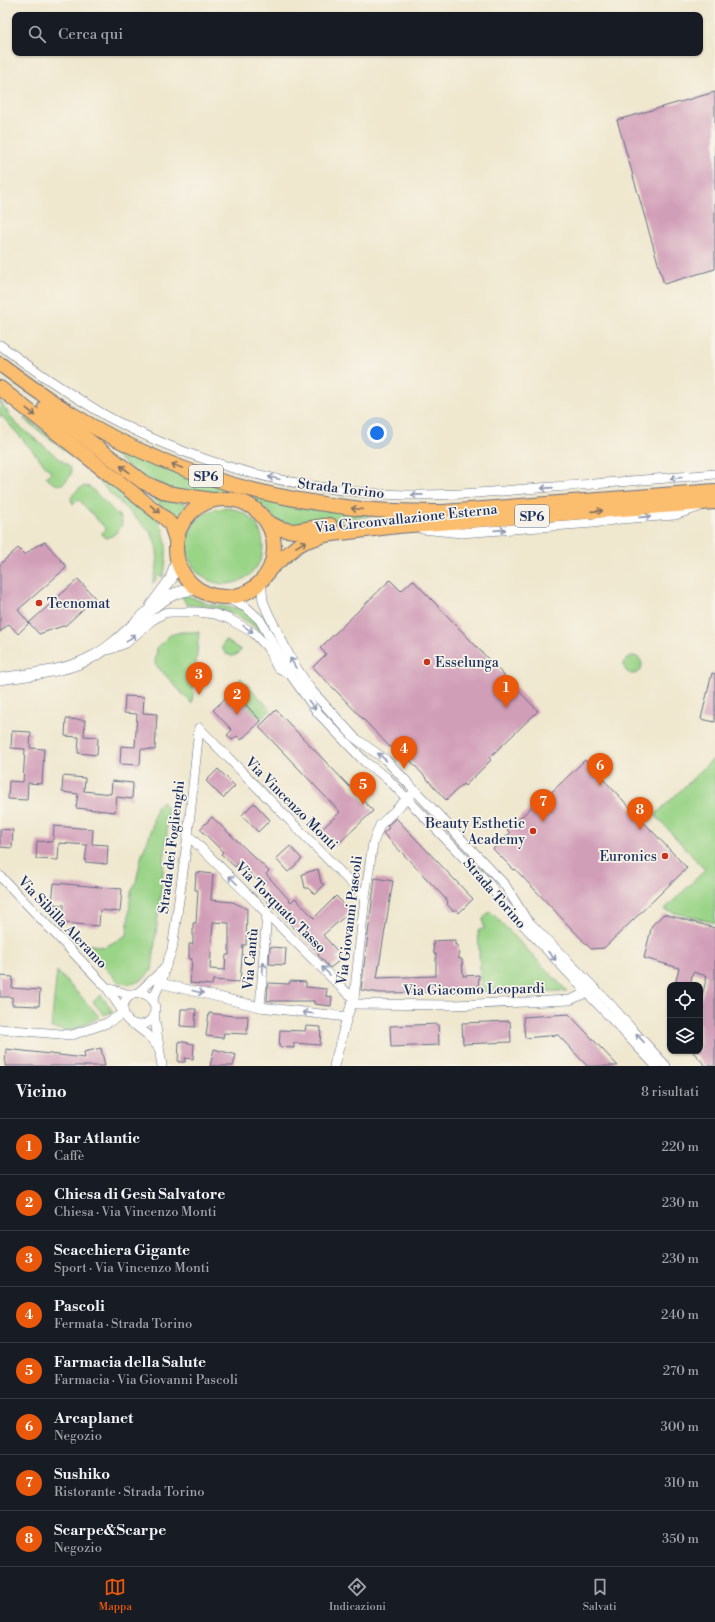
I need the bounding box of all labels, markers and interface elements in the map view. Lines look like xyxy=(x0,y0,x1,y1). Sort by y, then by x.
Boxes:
search box xyxy=(12,12,703,56)
icon: search xyxy=(26,23,48,45)
text: Cerca qui xyxy=(58,25,123,44)
one-way arrow xyxy=(25,408,36,416)
your location xyxy=(367,423,387,443)
one-way arrow xyxy=(171,461,183,469)
one-way arrow xyxy=(119,464,130,473)
road number: SP6 xyxy=(189,465,223,487)
one-way arrow xyxy=(268,473,281,481)
one-way arrow xyxy=(670,474,683,481)
street label: Strada Torino xyxy=(296,475,386,503)
one-way arrow xyxy=(541,484,554,491)
one-way arrow xyxy=(411,491,424,499)
street label: Via Circonvallazione Esterna xyxy=(313,500,499,538)
one-way arrow xyxy=(150,505,161,514)
one-way arrow xyxy=(351,505,364,512)
road number: SP6 xyxy=(515,505,549,527)
one-way arrow xyxy=(590,507,603,514)
one-way arrow xyxy=(638,513,651,520)
one-way arrow xyxy=(493,526,506,533)
one-way arrow xyxy=(295,540,306,548)
place label: Tecnomat xyxy=(47,595,110,613)
marker: Tecnomat xyxy=(34,598,44,608)
one-way arrow xyxy=(243,625,254,634)
one-way arrow xyxy=(126,634,136,643)
place label: Esselunga xyxy=(435,654,500,672)
marker: Esselunga xyxy=(422,657,432,667)
one-way arrow xyxy=(289,658,297,670)
pin: 3 xyxy=(186,662,212,695)
pin: 1 xyxy=(493,675,519,708)
pin: 2 xyxy=(224,682,250,715)
one-way arrow xyxy=(308,700,317,711)
pin: 4 xyxy=(391,736,417,769)
one-way arrow xyxy=(377,752,387,762)
street label: Via Vincenzo Monti xyxy=(240,753,342,854)
pin: 6 xyxy=(587,753,613,786)
pin: 5 xyxy=(350,772,376,805)
street label: Strada dei Foglienghi xyxy=(155,779,189,915)
pin: 7 xyxy=(530,789,556,822)
pin: 8 xyxy=(627,797,653,830)
place label: Beauty Esthetic Academy xyxy=(424,815,525,849)
marker: Beauty Esthetic Academy xyxy=(528,826,538,836)
place label: Euronics xyxy=(599,848,657,866)
marker: Euronics xyxy=(660,851,670,861)
street label: Via Giovanni Pascoli xyxy=(333,854,367,987)
street label: Strada Torino xyxy=(459,855,530,933)
street label: Via Torquato Tasso xyxy=(230,858,330,957)
street label: Via Sibilla Aleramo xyxy=(13,872,111,973)
one-way arrow xyxy=(228,875,238,885)
street label: Via Cantù xyxy=(239,928,263,992)
one-way arrow xyxy=(547,951,557,961)
one-way arrow xyxy=(259,962,266,975)
one-way arrow xyxy=(321,966,331,976)
street label: Via Giacomo Leopardi xyxy=(402,980,545,1000)
map controls xyxy=(667,982,703,1054)
button: locate xyxy=(667,982,703,1018)
one-way arrow xyxy=(191,989,204,996)
one-way arrow xyxy=(302,1009,315,1017)
button: layers xyxy=(667,1018,703,1054)
one-way arrow xyxy=(635,1032,644,1043)
text: Vicino xyxy=(16,1081,67,1103)
text: 8 risultati xyxy=(641,1084,699,1100)
text: Bar Atlantic xyxy=(54,1129,140,1148)
text: 1 xyxy=(26,1139,32,1155)
text: 220 m xyxy=(661,1139,699,1155)
text: Caffè xyxy=(54,1148,84,1164)
text: Chiesa di Gesù Salvatore xyxy=(54,1185,225,1204)
text: 2 xyxy=(25,1195,33,1211)
text: 230 m xyxy=(662,1195,699,1211)
text: Chiesa · Via Vincenzo Monti xyxy=(54,1204,217,1220)
text: Scacchiera Gigante xyxy=(54,1241,190,1260)
text: 3 xyxy=(25,1251,33,1267)
text: 230 m xyxy=(662,1251,699,1267)
text: Sport · Via Vincenzo Monti xyxy=(54,1260,210,1276)
text: Pascoli xyxy=(54,1297,105,1316)
text: 4 xyxy=(25,1307,33,1323)
text: 240 m xyxy=(661,1307,699,1323)
text: Fermata · Strada Torino xyxy=(54,1316,192,1332)
text: Farmacia della Salute xyxy=(54,1353,206,1372)
text: 5 xyxy=(25,1363,33,1379)
text: 270 m xyxy=(663,1363,699,1379)
text: Farmacia · Via Giovanni Pascoli xyxy=(54,1372,238,1388)
text: Arcaplanet xyxy=(54,1409,133,1428)
text: 6 xyxy=(25,1419,33,1435)
text: 300 m xyxy=(661,1419,699,1435)
text: Negozio xyxy=(54,1428,102,1444)
text: Sushiko xyxy=(54,1465,110,1484)
text: 7 xyxy=(25,1475,33,1491)
text: 310 m xyxy=(664,1475,699,1491)
text: Ristorante · Strada Torino xyxy=(54,1484,205,1500)
text: Scarpe&Scarpe xyxy=(54,1521,166,1540)
text: 8 xyxy=(25,1531,33,1547)
text: 350 m xyxy=(662,1531,699,1547)
text: Negozio xyxy=(54,1540,102,1556)
tab: Mappa xyxy=(98,1576,132,1614)
tab: Indicazioni xyxy=(329,1576,386,1614)
tab: Salvati xyxy=(583,1576,617,1614)

